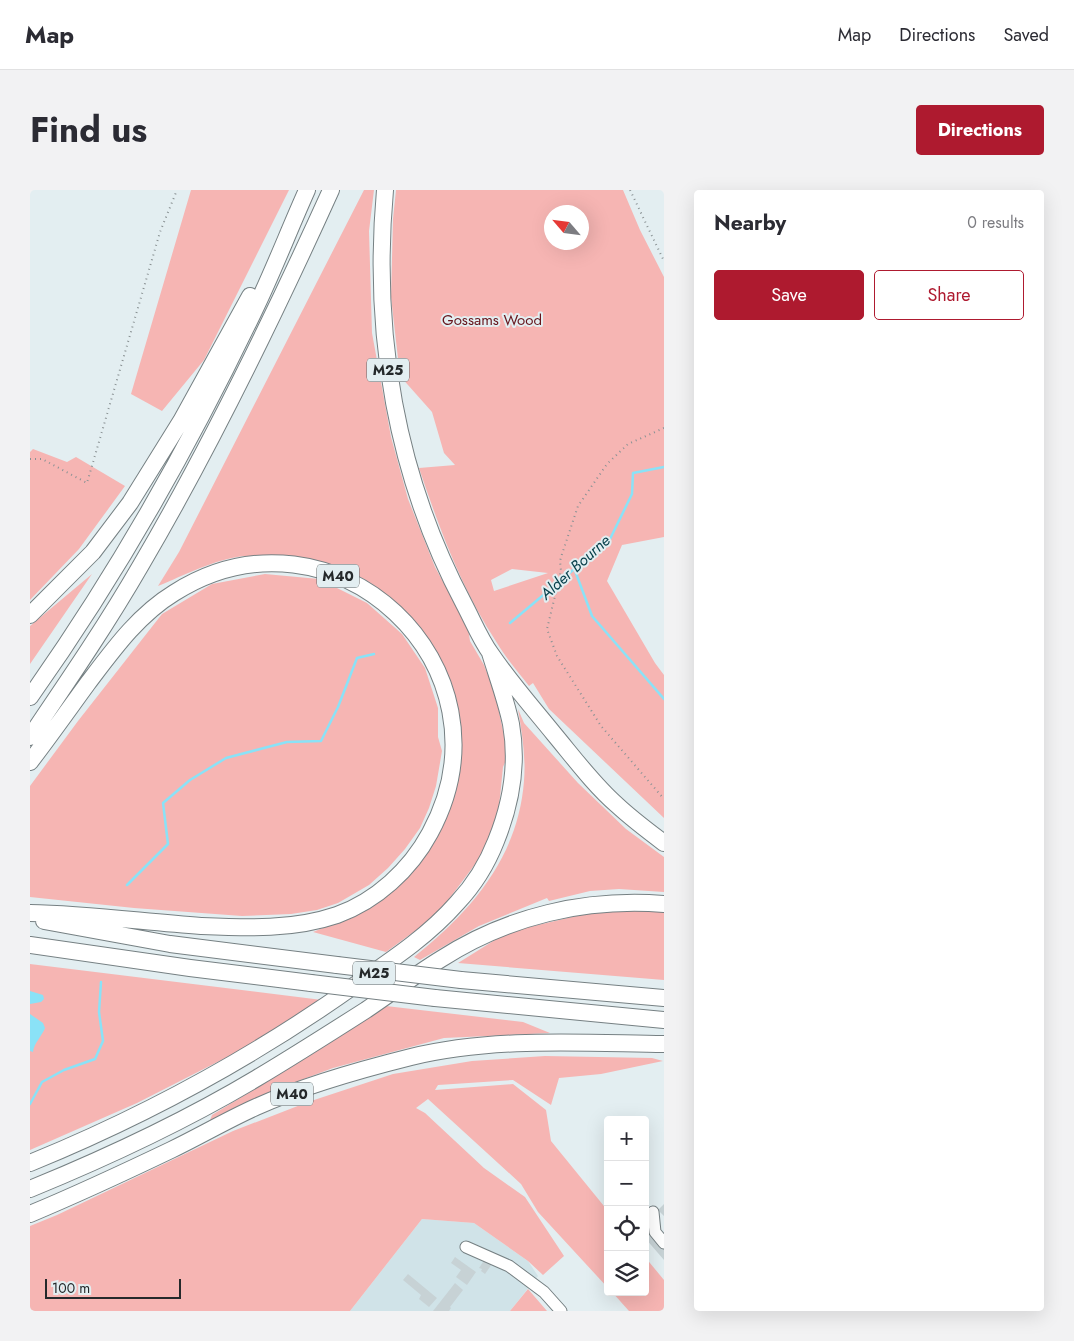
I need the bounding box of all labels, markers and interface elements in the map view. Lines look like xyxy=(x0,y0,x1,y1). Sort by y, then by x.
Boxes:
text: Map xyxy=(25,17,74,52)
text: Map xyxy=(838,22,871,48)
text: Directions xyxy=(899,22,975,48)
text: Saved xyxy=(1003,22,1049,48)
text: Find us xyxy=(30,105,147,155)
button: Directions xyxy=(916,105,1044,155)
north arrow xyxy=(544,205,589,250)
text: Nearby xyxy=(714,208,786,238)
text: 0 results xyxy=(967,211,1024,234)
button: Save xyxy=(714,270,864,320)
button: Share xyxy=(874,270,1024,320)
park label: Gossams Wood xyxy=(442,309,542,331)
road number: M25 xyxy=(367,358,409,382)
water label: Alder Bourne xyxy=(534,529,615,606)
road number: M40 xyxy=(317,564,359,588)
road number: M25 xyxy=(353,961,395,984)
road number: M40 xyxy=(271,1082,313,1106)
map controls xyxy=(604,1116,649,1296)
button: + xyxy=(604,1116,649,1161)
button: − xyxy=(604,1161,649,1206)
button: locate xyxy=(604,1206,649,1251)
button: layers xyxy=(604,1251,649,1296)
scale bar xyxy=(45,1276,181,1299)
text: 100 m xyxy=(52,1278,90,1298)

